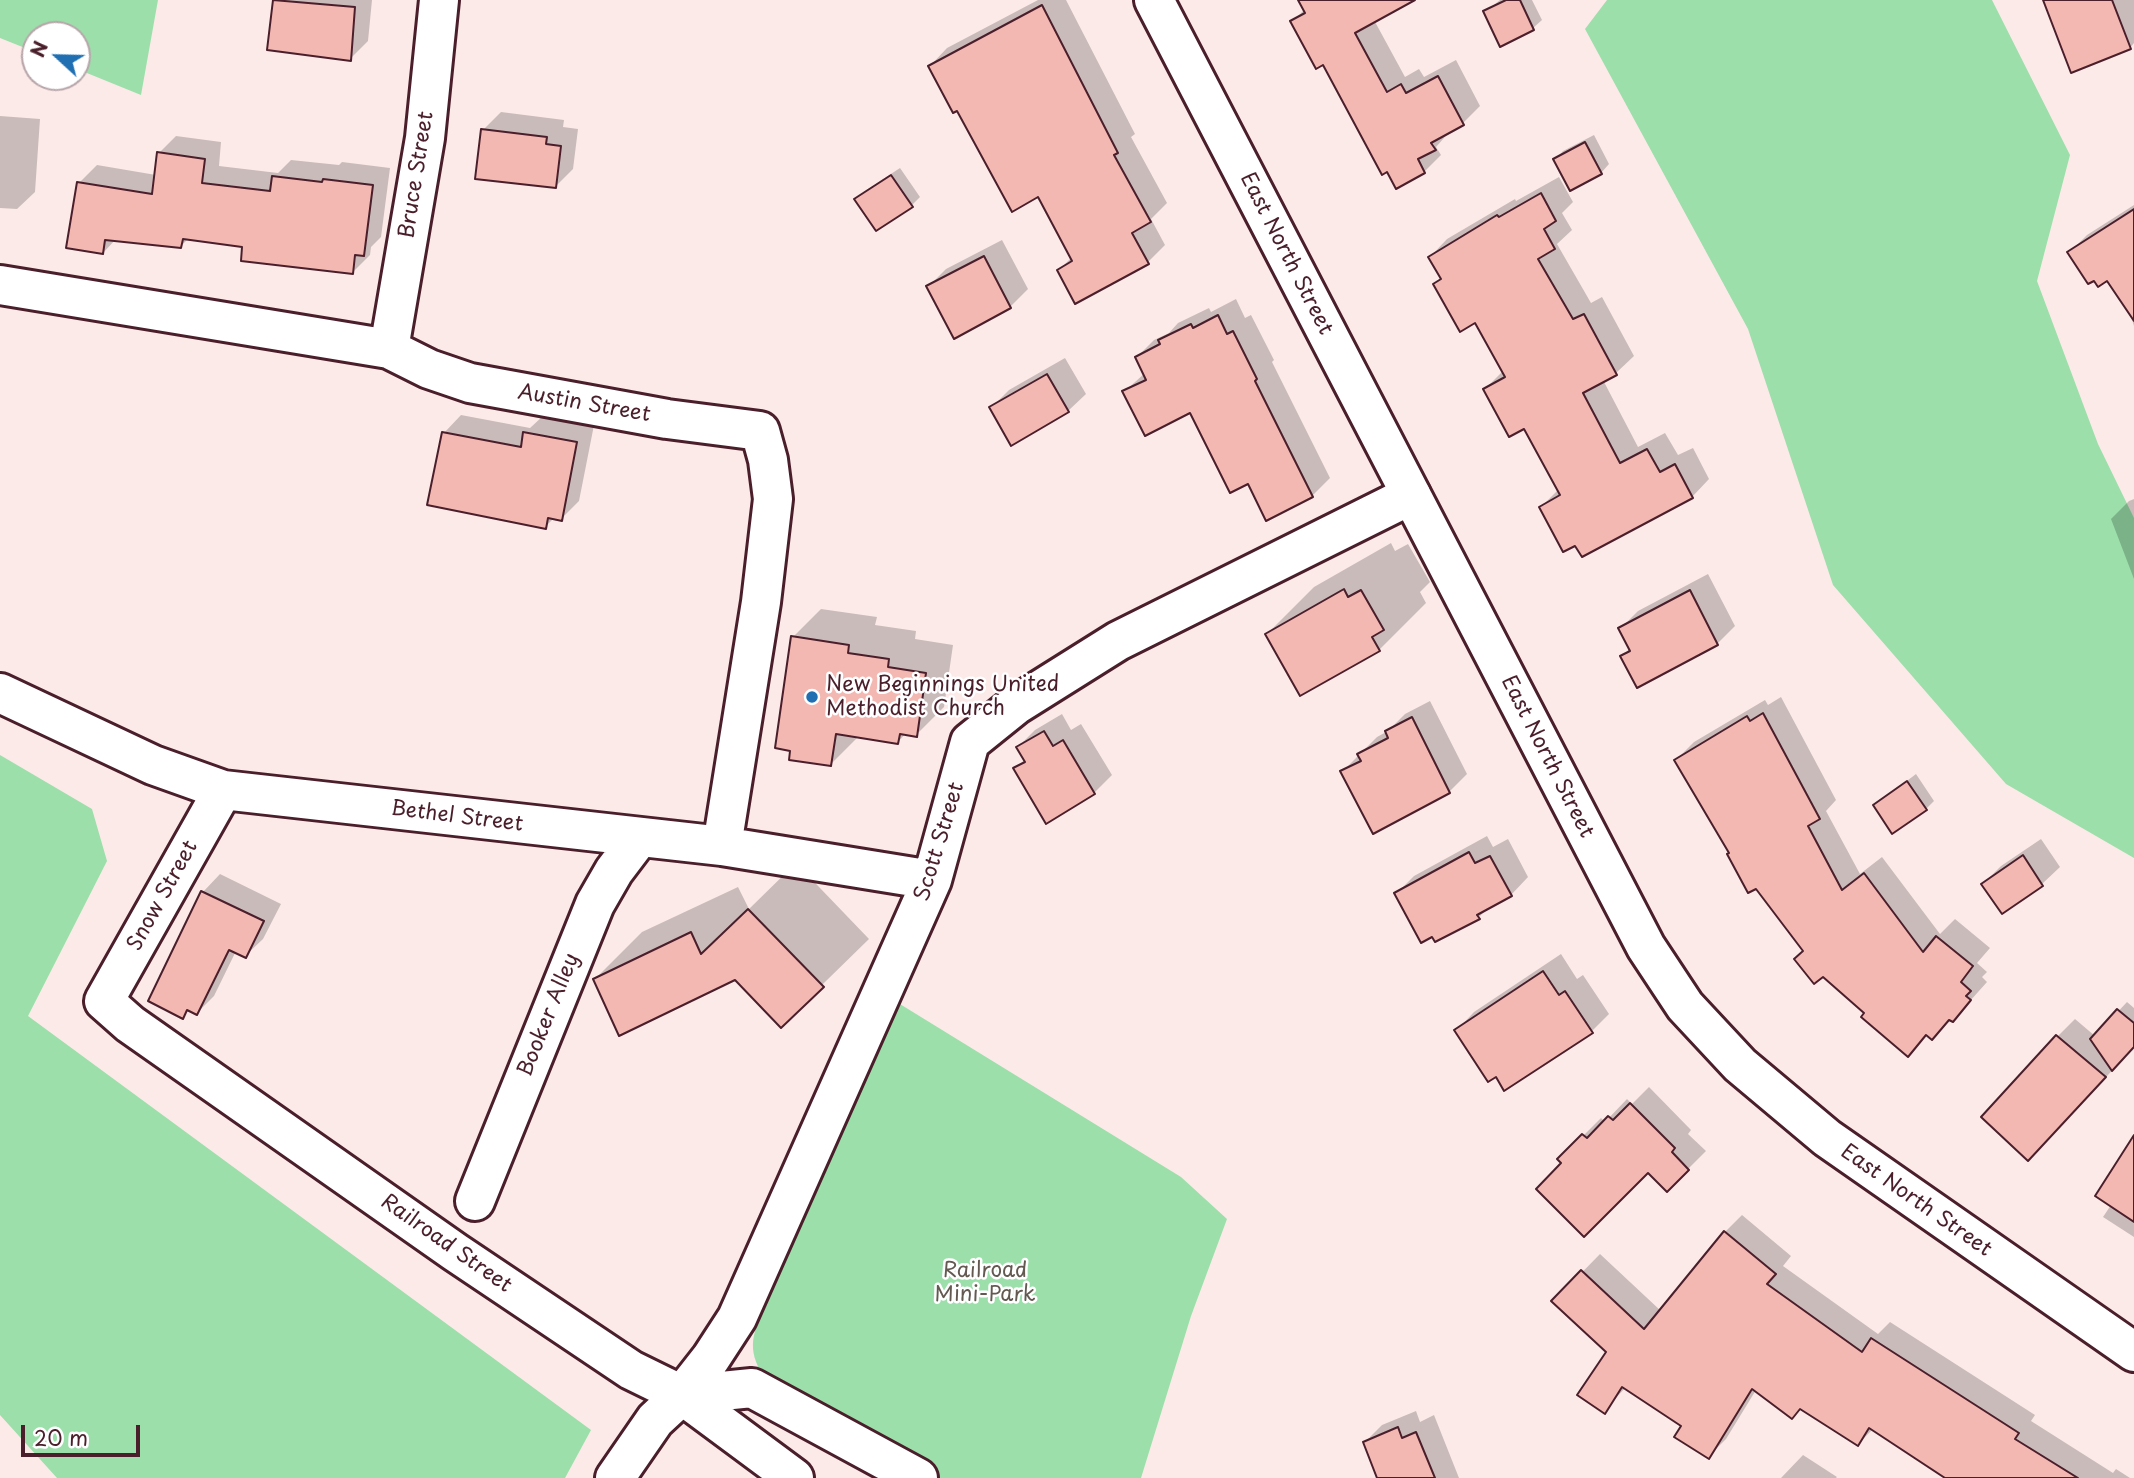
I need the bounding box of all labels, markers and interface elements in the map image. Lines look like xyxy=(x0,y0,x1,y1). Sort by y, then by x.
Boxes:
north arrow xyxy=(21,21,91,91)
text: N xyxy=(23,37,54,61)
street label: Bruce Street xyxy=(395,110,439,240)
street label: East North Street xyxy=(1234,169,1338,339)
street label: Austin Street xyxy=(516,380,652,428)
place label: New Beginnings United Methodist Church xyxy=(826,672,1059,722)
street label: East North Street xyxy=(1495,672,1599,842)
marker: New Beginnings United Methodist Church xyxy=(804,689,820,705)
street label: Scott Street xyxy=(910,780,970,904)
street label: Bethel Street xyxy=(389,796,525,838)
street label: Snow Street xyxy=(122,836,204,956)
street label: Booker Alley xyxy=(513,950,585,1080)
street label: East North Street xyxy=(1836,1139,1996,1263)
street label: Railroad Street xyxy=(376,1189,516,1299)
park label: Railroad Mini-Park xyxy=(934,1258,1036,1308)
scale bar xyxy=(24,1412,144,1456)
text: 20 m xyxy=(34,1421,88,1453)

